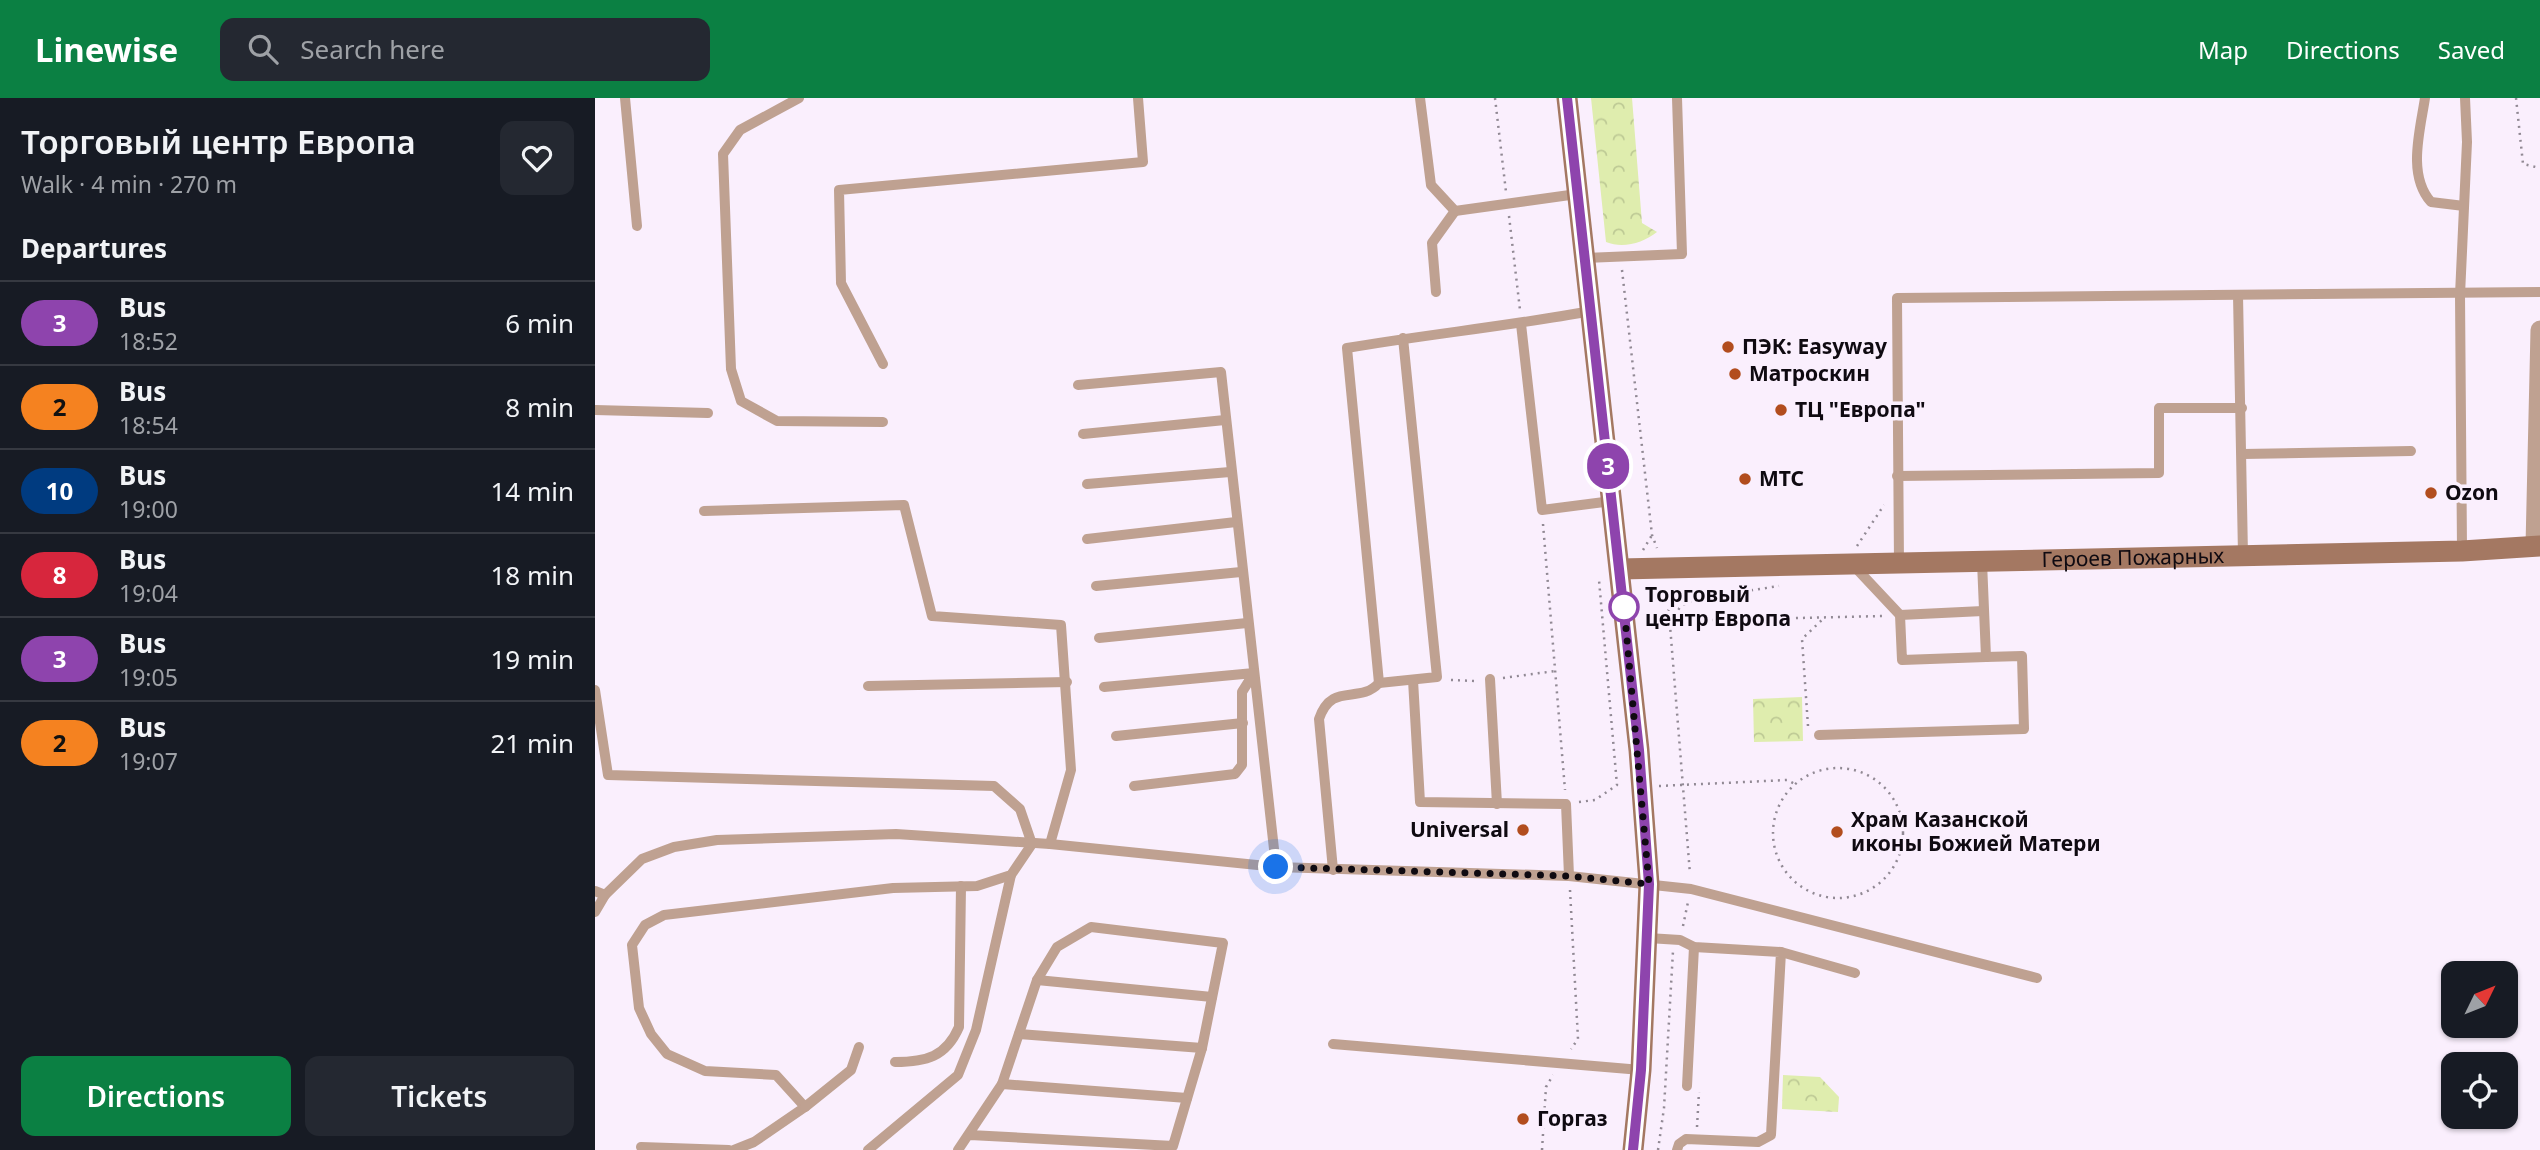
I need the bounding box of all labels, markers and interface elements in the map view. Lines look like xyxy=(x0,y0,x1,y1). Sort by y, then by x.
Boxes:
search box xyxy=(220,18,710,81)
text: Linewise xyxy=(35,27,178,72)
icon: search xyxy=(244,30,282,68)
text: Search here xyxy=(300,31,445,67)
text: Map xyxy=(2198,33,2248,66)
text: Directions xyxy=(2286,33,2400,66)
text: Saved xyxy=(2438,33,2505,66)
text: Торговый центр Европа xyxy=(21,119,416,164)
button: heart xyxy=(500,121,574,195)
text: Walk · 4 min · 270 m xyxy=(21,168,237,200)
text: Departures xyxy=(21,230,167,266)
text: Bus xyxy=(119,289,166,325)
text: 6 min xyxy=(505,305,574,341)
text: 3 xyxy=(53,306,66,339)
text: 18:52 xyxy=(119,325,178,357)
place label: ПЭК: Easyway xyxy=(1742,332,1887,360)
marker: ПЭК: Easyway xyxy=(1720,339,1736,355)
place label: Матроскин xyxy=(1749,359,1870,387)
marker: Матроскин xyxy=(1727,366,1743,382)
text: Bus xyxy=(119,373,166,409)
text: 8 min xyxy=(505,389,574,425)
text: 2 xyxy=(53,390,66,423)
place label: ТЦ "Европа" xyxy=(1795,395,1926,423)
marker: ТЦ "Европа" xyxy=(1773,402,1789,418)
text: 18:54 xyxy=(119,409,178,441)
line badge: 3 xyxy=(1585,443,1631,489)
text: 3 xyxy=(1601,449,1615,482)
text: Bus xyxy=(119,457,166,493)
place label: МТС xyxy=(1759,464,1804,492)
marker: МТС xyxy=(1737,471,1753,487)
text: 14 min xyxy=(490,473,574,509)
text: 10 xyxy=(46,474,73,507)
place label: Ozon xyxy=(2445,478,2499,506)
marker: Ozon xyxy=(2423,485,2439,501)
text: 19:00 xyxy=(119,493,178,525)
text: Bus xyxy=(119,541,166,577)
street label: Героев Пожарных xyxy=(2041,541,2225,573)
text: 18 min xyxy=(490,557,574,593)
text: 8 xyxy=(53,558,66,591)
text: 19:04 xyxy=(119,577,178,609)
place label: Торговый центр Европа xyxy=(1645,580,1791,632)
marker: Торговый центр Европа xyxy=(1609,592,1639,622)
text: Bus xyxy=(119,625,166,661)
text: 19 min xyxy=(490,641,574,677)
text: 3 xyxy=(53,642,66,675)
text: 19:05 xyxy=(119,661,178,693)
text: Bus xyxy=(119,709,166,745)
text: 21 min xyxy=(490,725,574,761)
text: 2 xyxy=(53,726,66,759)
text: 19:07 xyxy=(119,745,178,777)
place label: Храм Казанской иконы Божией Матери xyxy=(1851,805,2101,857)
place label: Universal xyxy=(1410,815,1509,843)
marker: Universal xyxy=(1515,822,1531,838)
marker: Храм Казанской иконы Божией Матери xyxy=(1829,824,1845,840)
your location xyxy=(1258,849,1293,884)
north arrow xyxy=(2441,961,2518,1038)
map controls xyxy=(2441,961,2518,1129)
button: locate xyxy=(2441,1052,2518,1129)
button: Directions xyxy=(21,1056,291,1136)
button: Tickets xyxy=(305,1056,574,1136)
place label: Горгаз xyxy=(1537,1104,1608,1132)
marker: Горгаз xyxy=(1515,1111,1531,1127)

